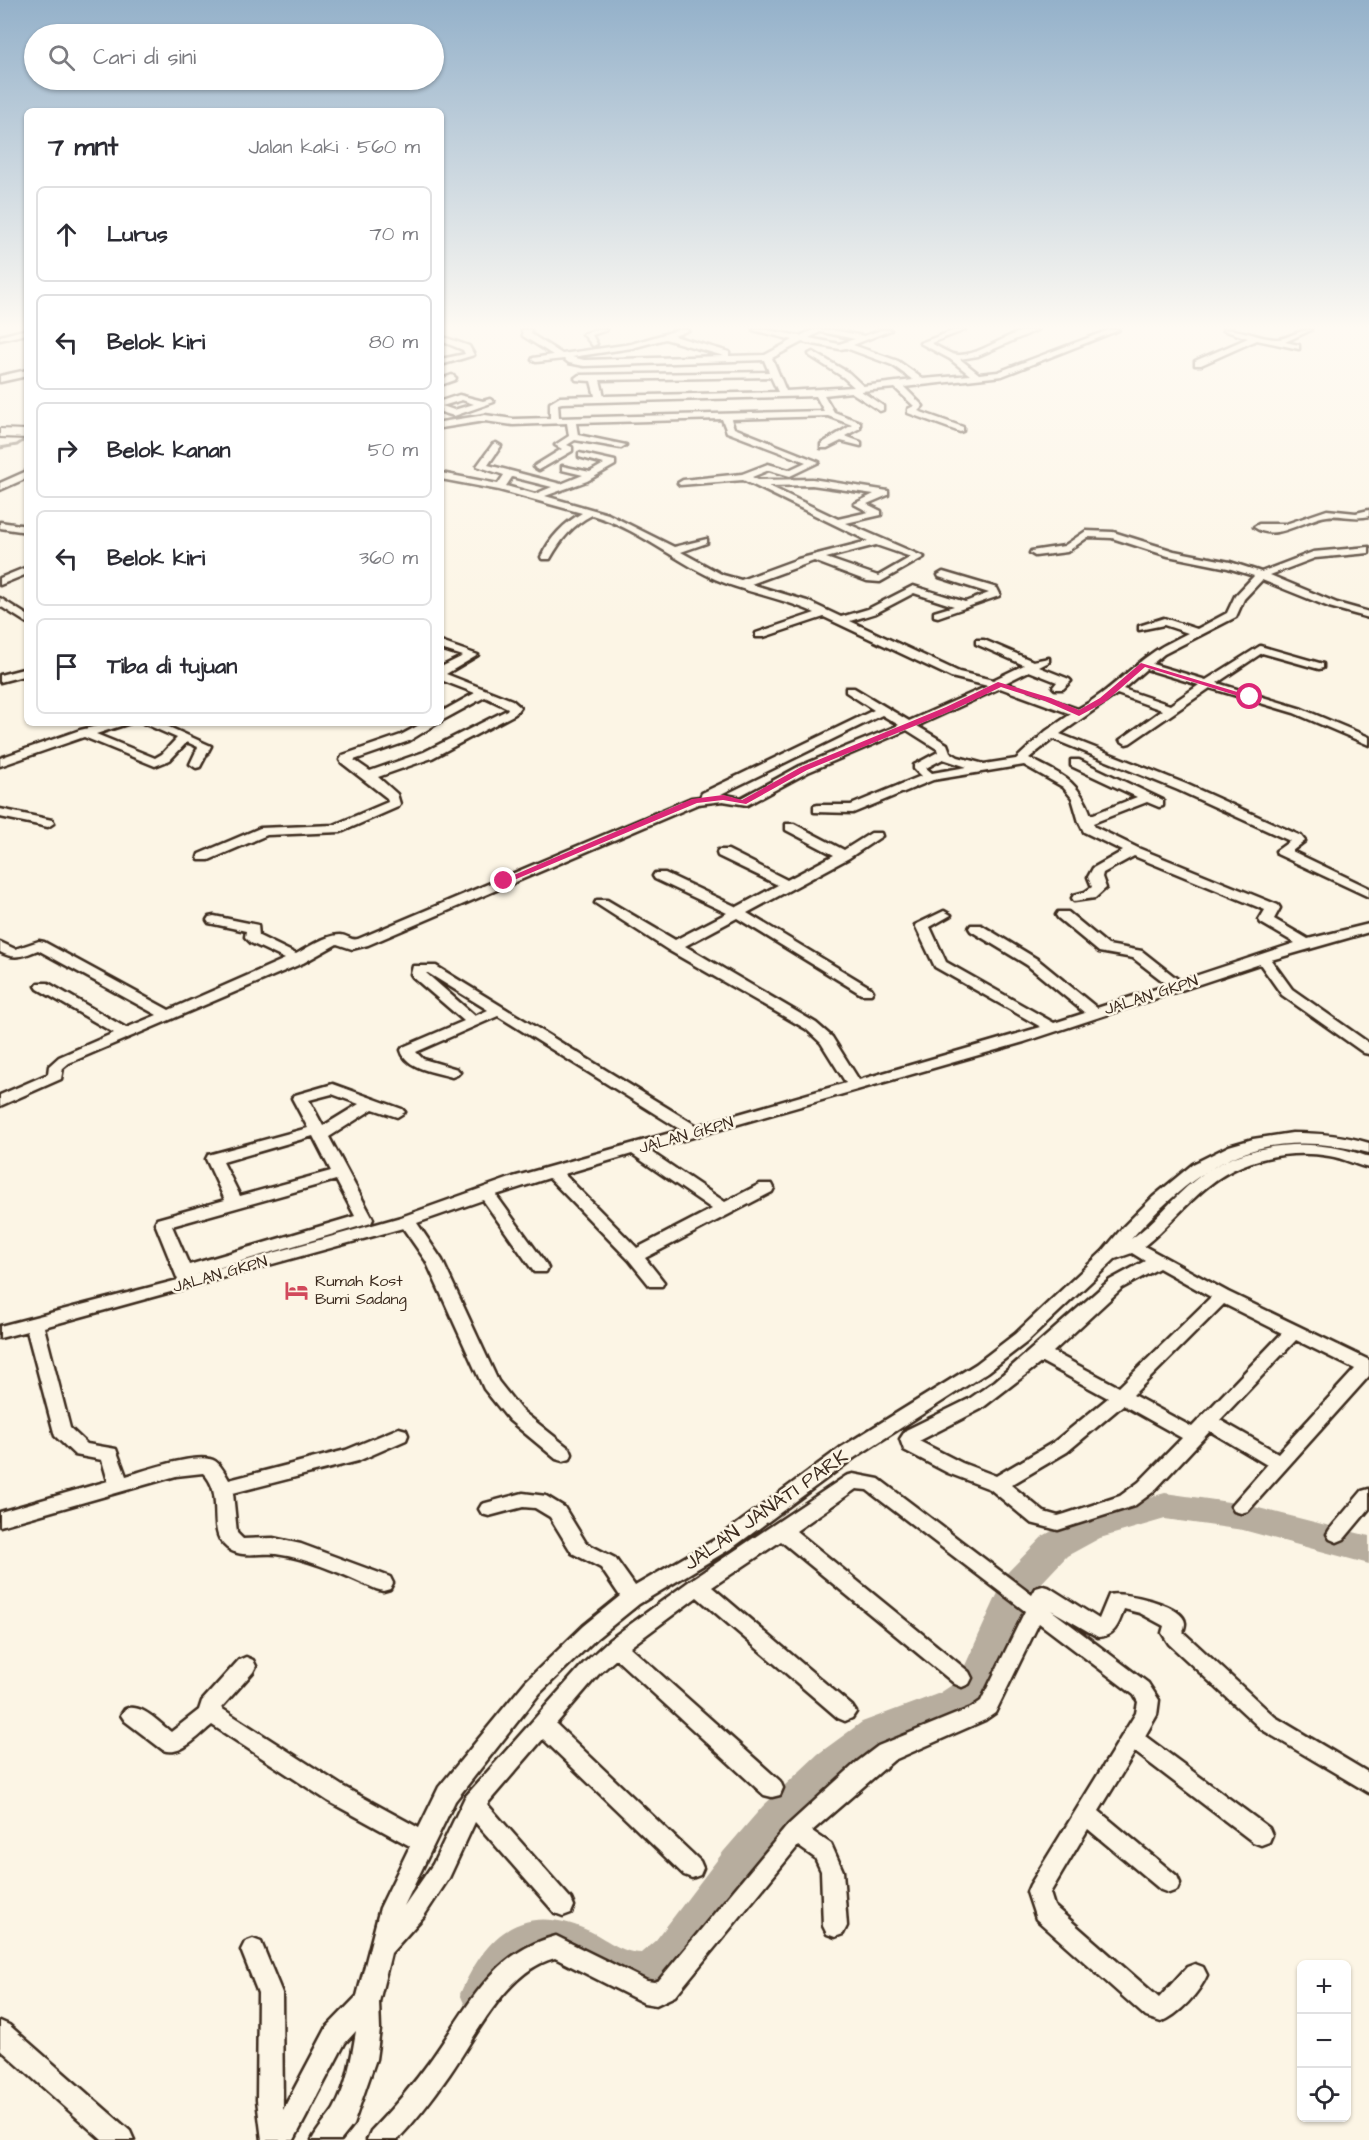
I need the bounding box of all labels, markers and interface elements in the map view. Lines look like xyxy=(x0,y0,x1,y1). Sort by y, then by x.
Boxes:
search box xyxy=(24,24,444,90)
icon: search xyxy=(45,41,78,74)
text: Cari di sini xyxy=(93,42,196,73)
text: 7 mnt xyxy=(48,129,118,165)
text: Jalan kaki · 560 m xyxy=(248,133,420,161)
icon: ahead xyxy=(50,218,83,251)
text: Lurus xyxy=(107,219,168,250)
text: 70 m xyxy=(370,220,418,248)
icon: left xyxy=(50,326,83,359)
text: Belok kiri xyxy=(107,327,205,358)
text: 80 m xyxy=(369,328,418,356)
icon: right xyxy=(50,434,83,467)
text: Belok kanan xyxy=(107,435,231,466)
text: 50 m xyxy=(368,436,418,464)
icon: left xyxy=(50,542,83,575)
text: Belok kiri xyxy=(107,543,205,574)
text: 360 m xyxy=(359,544,418,572)
icon: arrive xyxy=(50,650,83,683)
text: Tiba di tujuan xyxy=(107,651,237,682)
route start xyxy=(1236,683,1262,709)
route end xyxy=(490,867,516,893)
street label: JALAN GKPN xyxy=(1101,969,1201,1021)
street label: JALAN GKPN xyxy=(636,1111,736,1159)
street label: JALAN GKPN xyxy=(170,1250,270,1298)
place label: Rumah Kost Bumi Sadang xyxy=(315,1270,407,1311)
hotel icon: Rumah Kost Bumi Sadang xyxy=(284,1277,310,1303)
street label: JALAN JANATI PARK xyxy=(678,1443,854,1577)
map controls xyxy=(1297,1960,1351,2122)
button: + xyxy=(1297,1960,1351,2014)
button: − xyxy=(1297,2014,1351,2068)
button: locate xyxy=(1297,2068,1351,2122)

